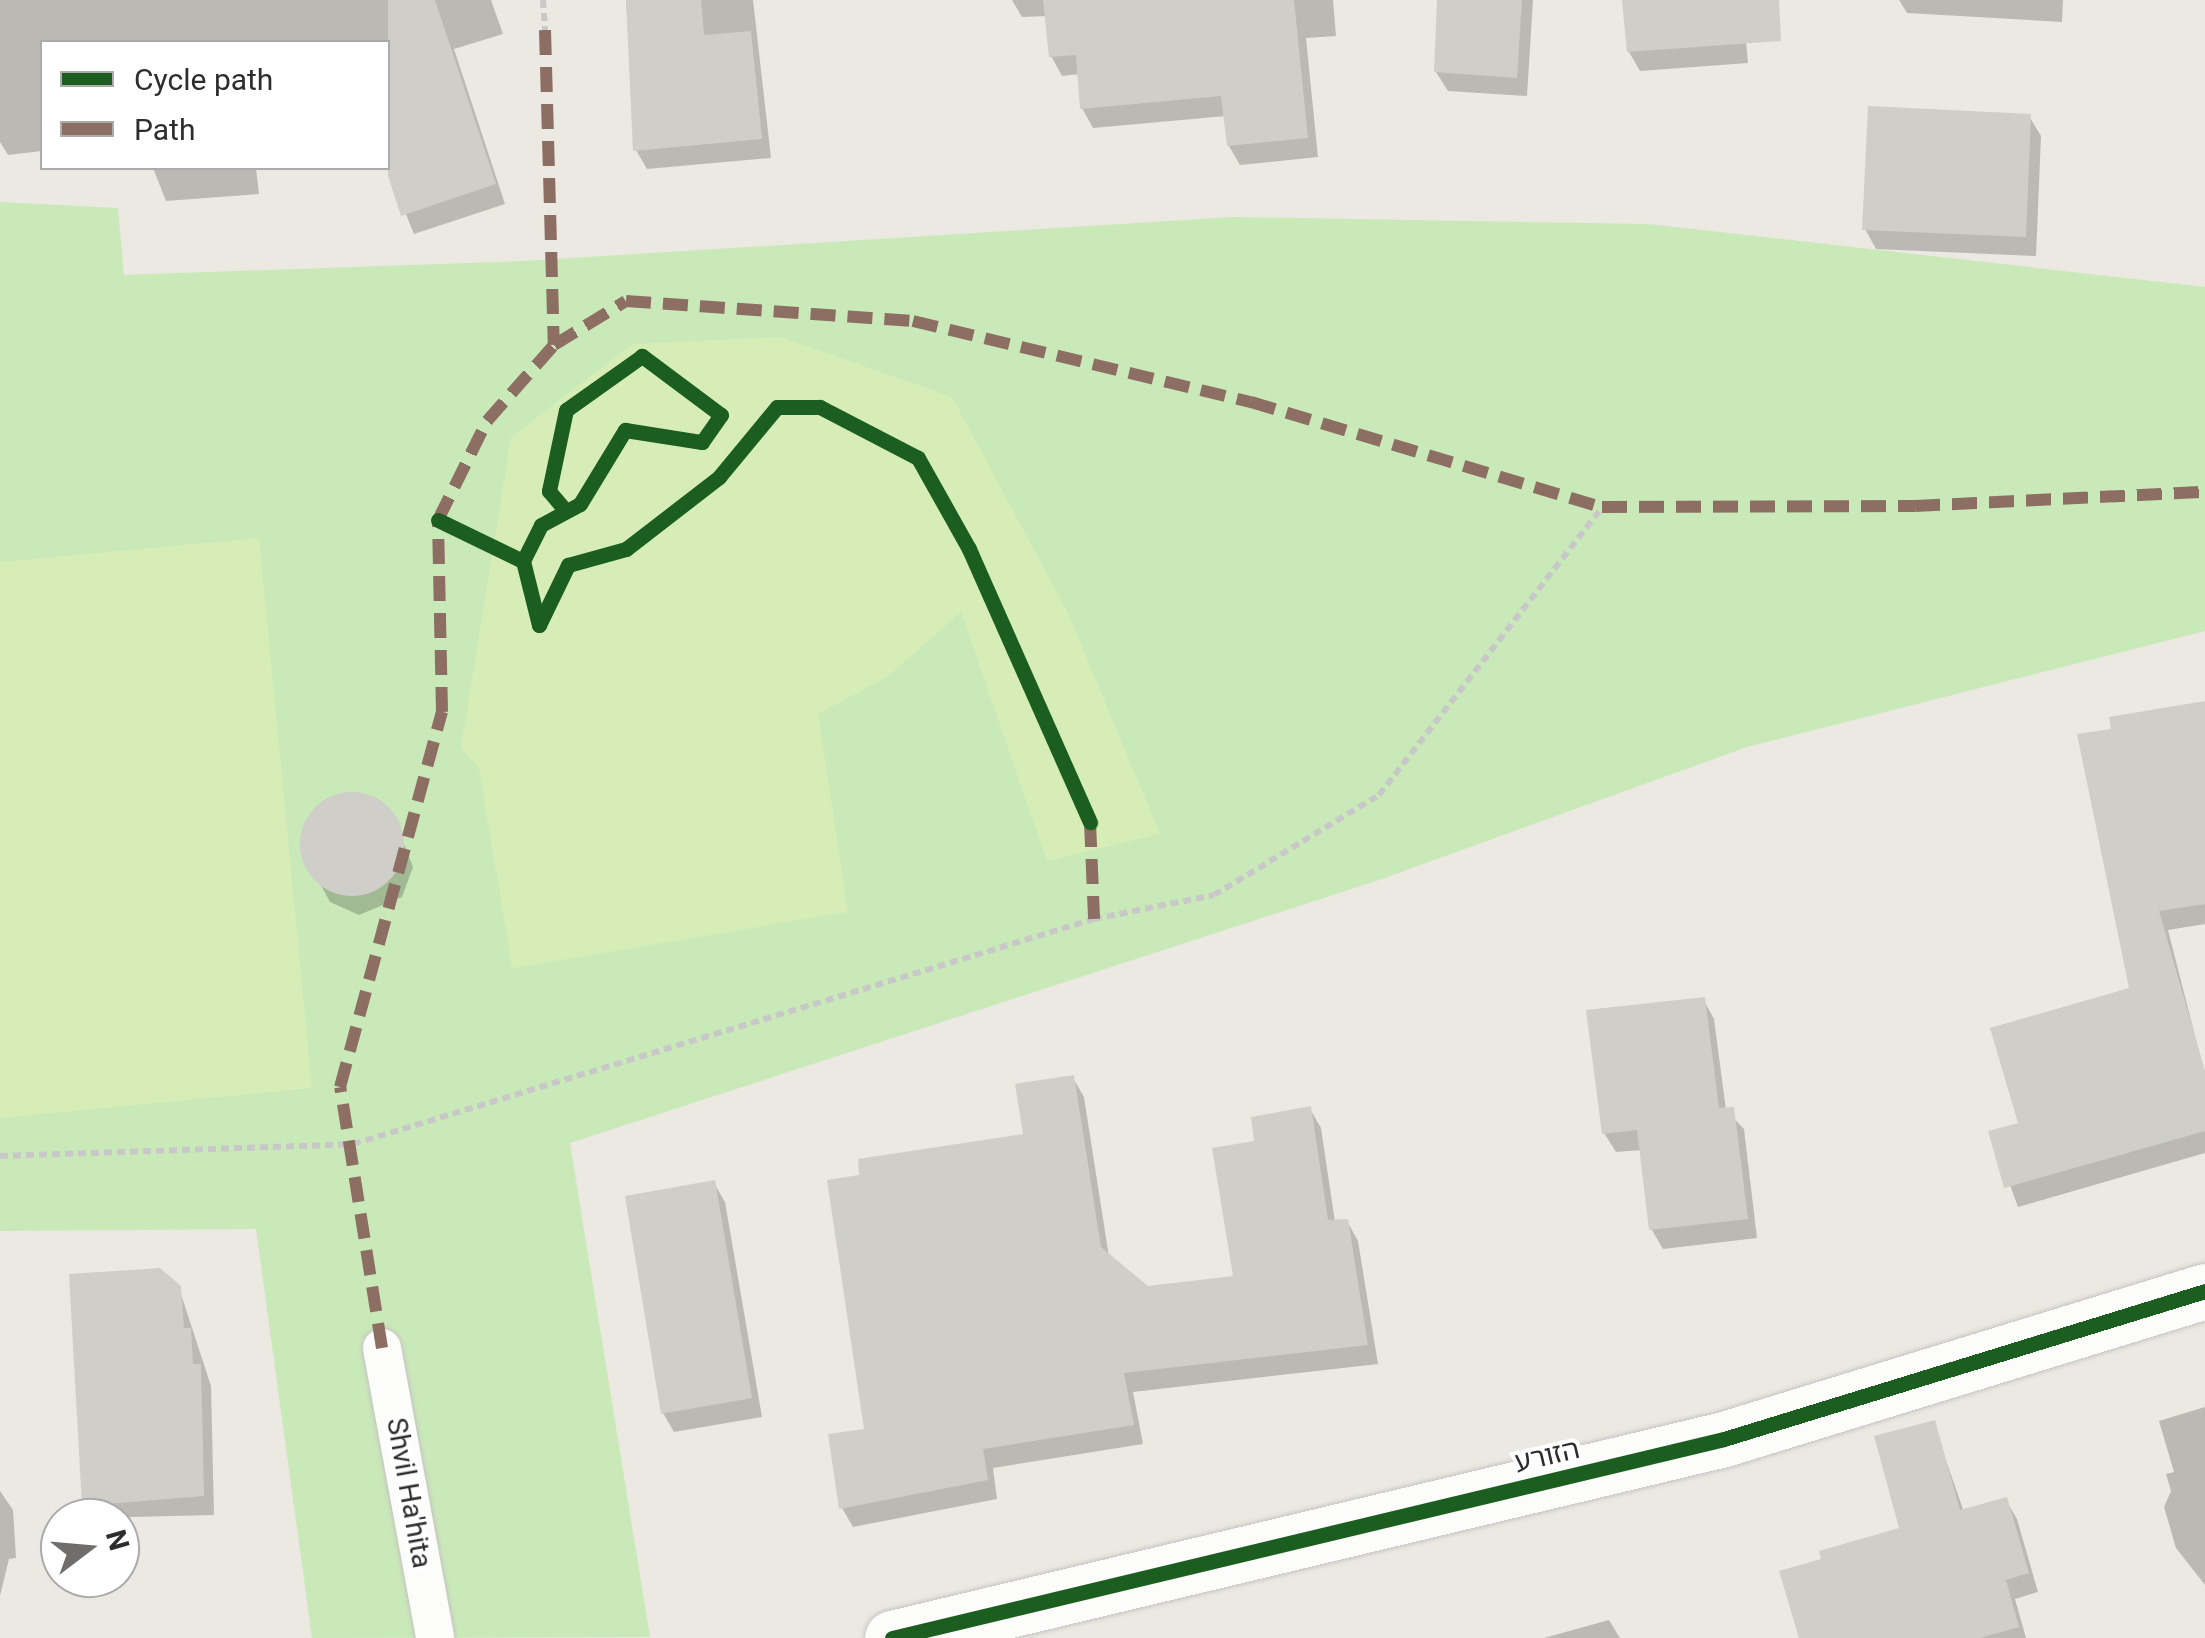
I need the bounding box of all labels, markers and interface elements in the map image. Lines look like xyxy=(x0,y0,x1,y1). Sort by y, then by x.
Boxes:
legend xyxy=(40,40,390,170)
text: Cycle path xyxy=(134,62,273,97)
text: Path xyxy=(134,112,195,147)
street label: Shvil Ha'hita xyxy=(379,1415,439,1571)
street label: הזורע xyxy=(1511,1432,1583,1480)
north arrow xyxy=(40,1498,140,1598)
text: N xyxy=(99,1526,136,1554)

